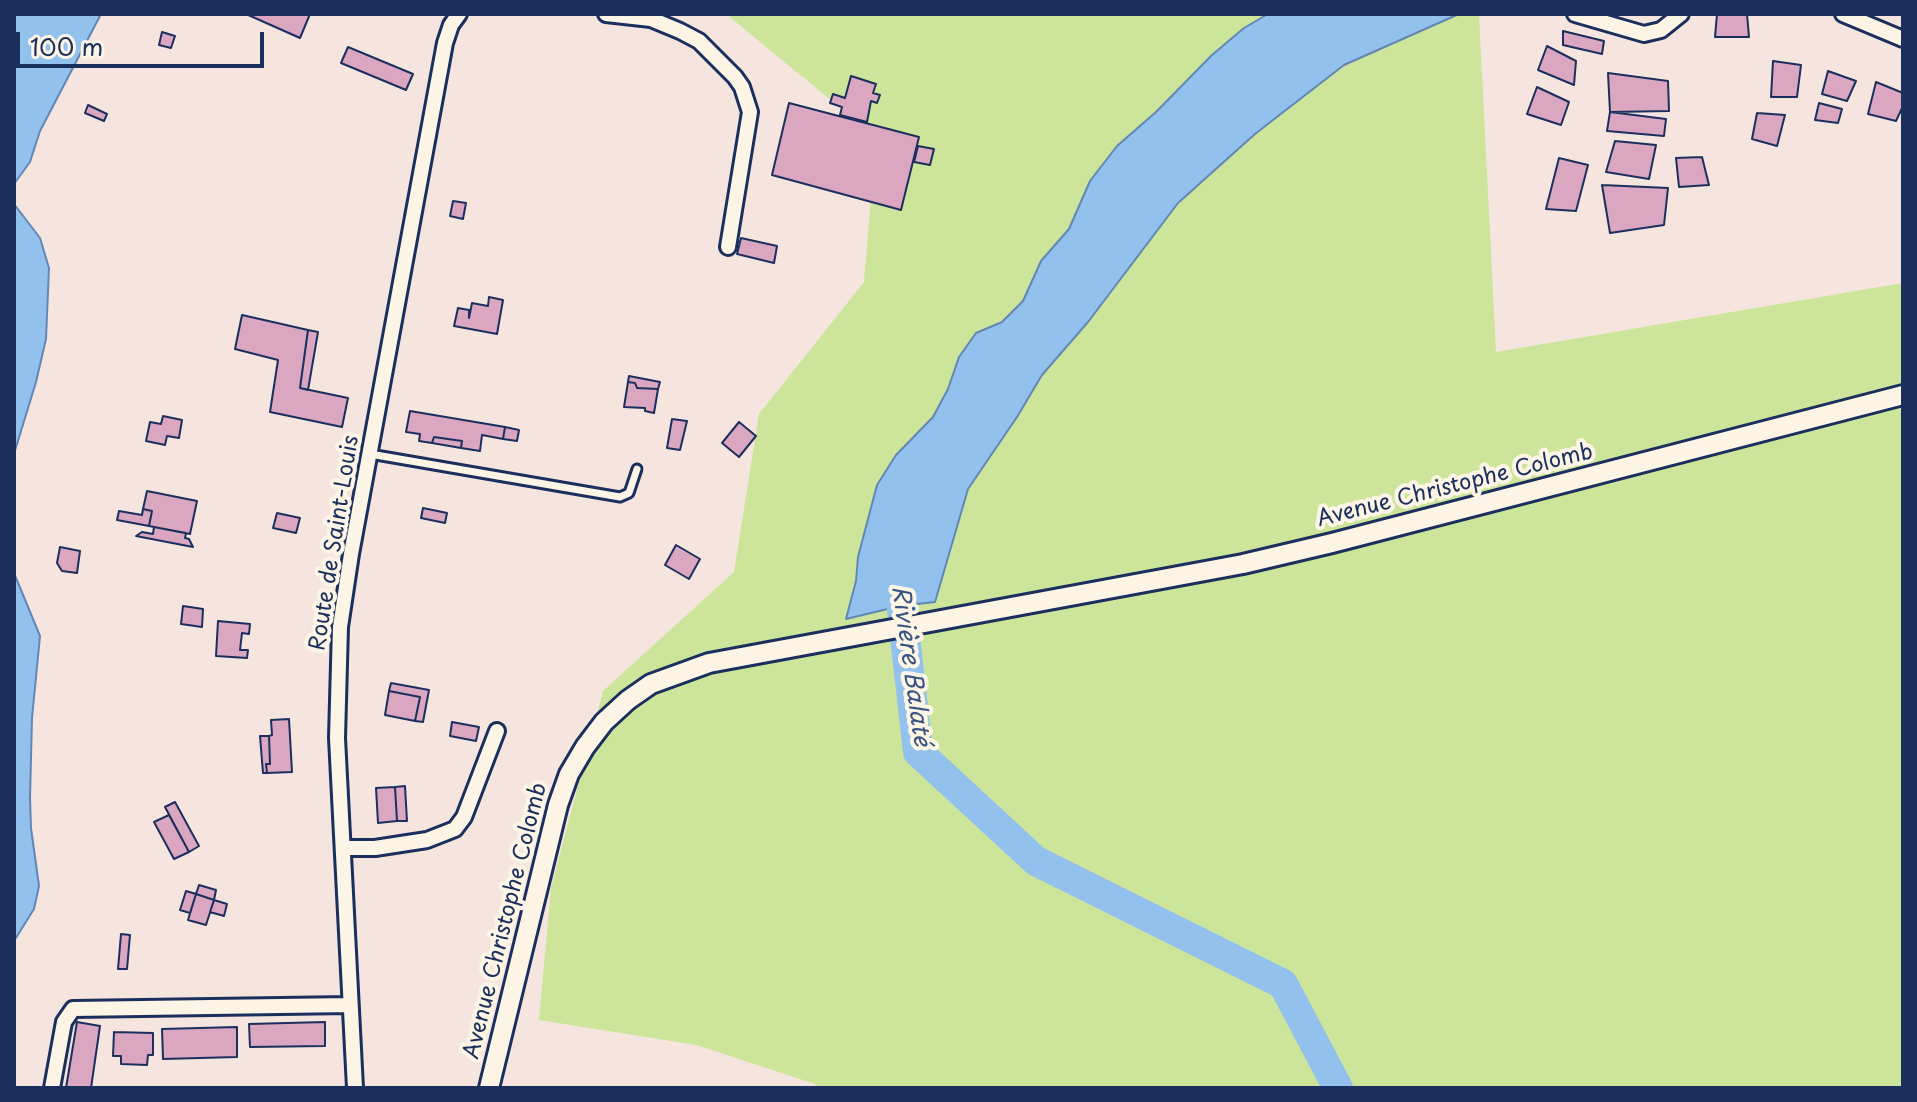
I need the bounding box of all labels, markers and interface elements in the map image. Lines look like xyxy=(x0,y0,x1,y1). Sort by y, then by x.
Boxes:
scale bar xyxy=(20,16,268,66)
text: 100 m xyxy=(30,28,103,64)
street label: Route de Saint-Louis xyxy=(305,433,365,653)
street label: Avenue Christophe Colomb xyxy=(1314,439,1596,533)
water label: Rivière Balaté xyxy=(884,584,936,748)
street label: Avenue Christophe Colomb xyxy=(459,780,553,1062)

